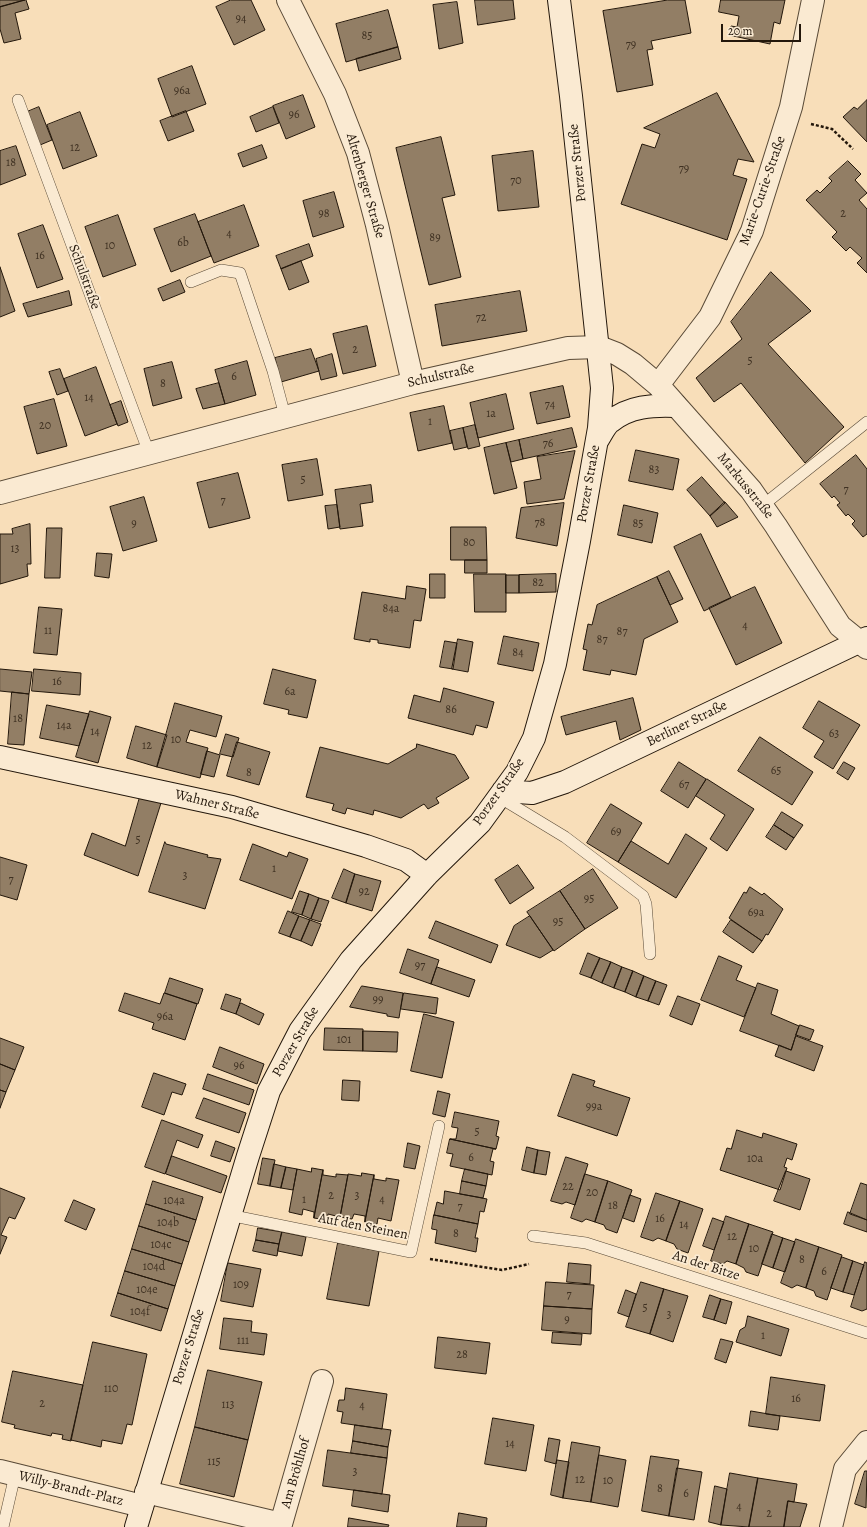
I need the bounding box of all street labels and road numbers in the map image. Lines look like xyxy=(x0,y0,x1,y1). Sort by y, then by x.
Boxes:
street label: Porzer Straße xyxy=(566,123,590,203)
street label: Altenberger Straße xyxy=(342,132,388,240)
street label: Marie-Curie-Straße xyxy=(736,134,790,248)
street label: Schulstraße xyxy=(64,242,104,312)
street label: Schulstraße xyxy=(406,360,476,392)
street label: Porzer Straße xyxy=(574,444,604,524)
street label: Markusstraße xyxy=(713,450,777,522)
street label: Berliner Straße xyxy=(644,697,730,751)
street label: Porzer Straße xyxy=(470,755,528,829)
street label: Wahner Straße xyxy=(173,786,261,824)
street label: Porzer Straße xyxy=(269,1004,323,1080)
street label: Auf den Steinen xyxy=(317,1210,409,1244)
street label: An der Bitze xyxy=(670,1247,742,1285)
street label: Porzer Straße xyxy=(169,1307,209,1387)
street label: Am Bröhlhof xyxy=(278,1436,314,1510)
street label: Willy-Brandt-Platz xyxy=(17,1468,125,1510)

